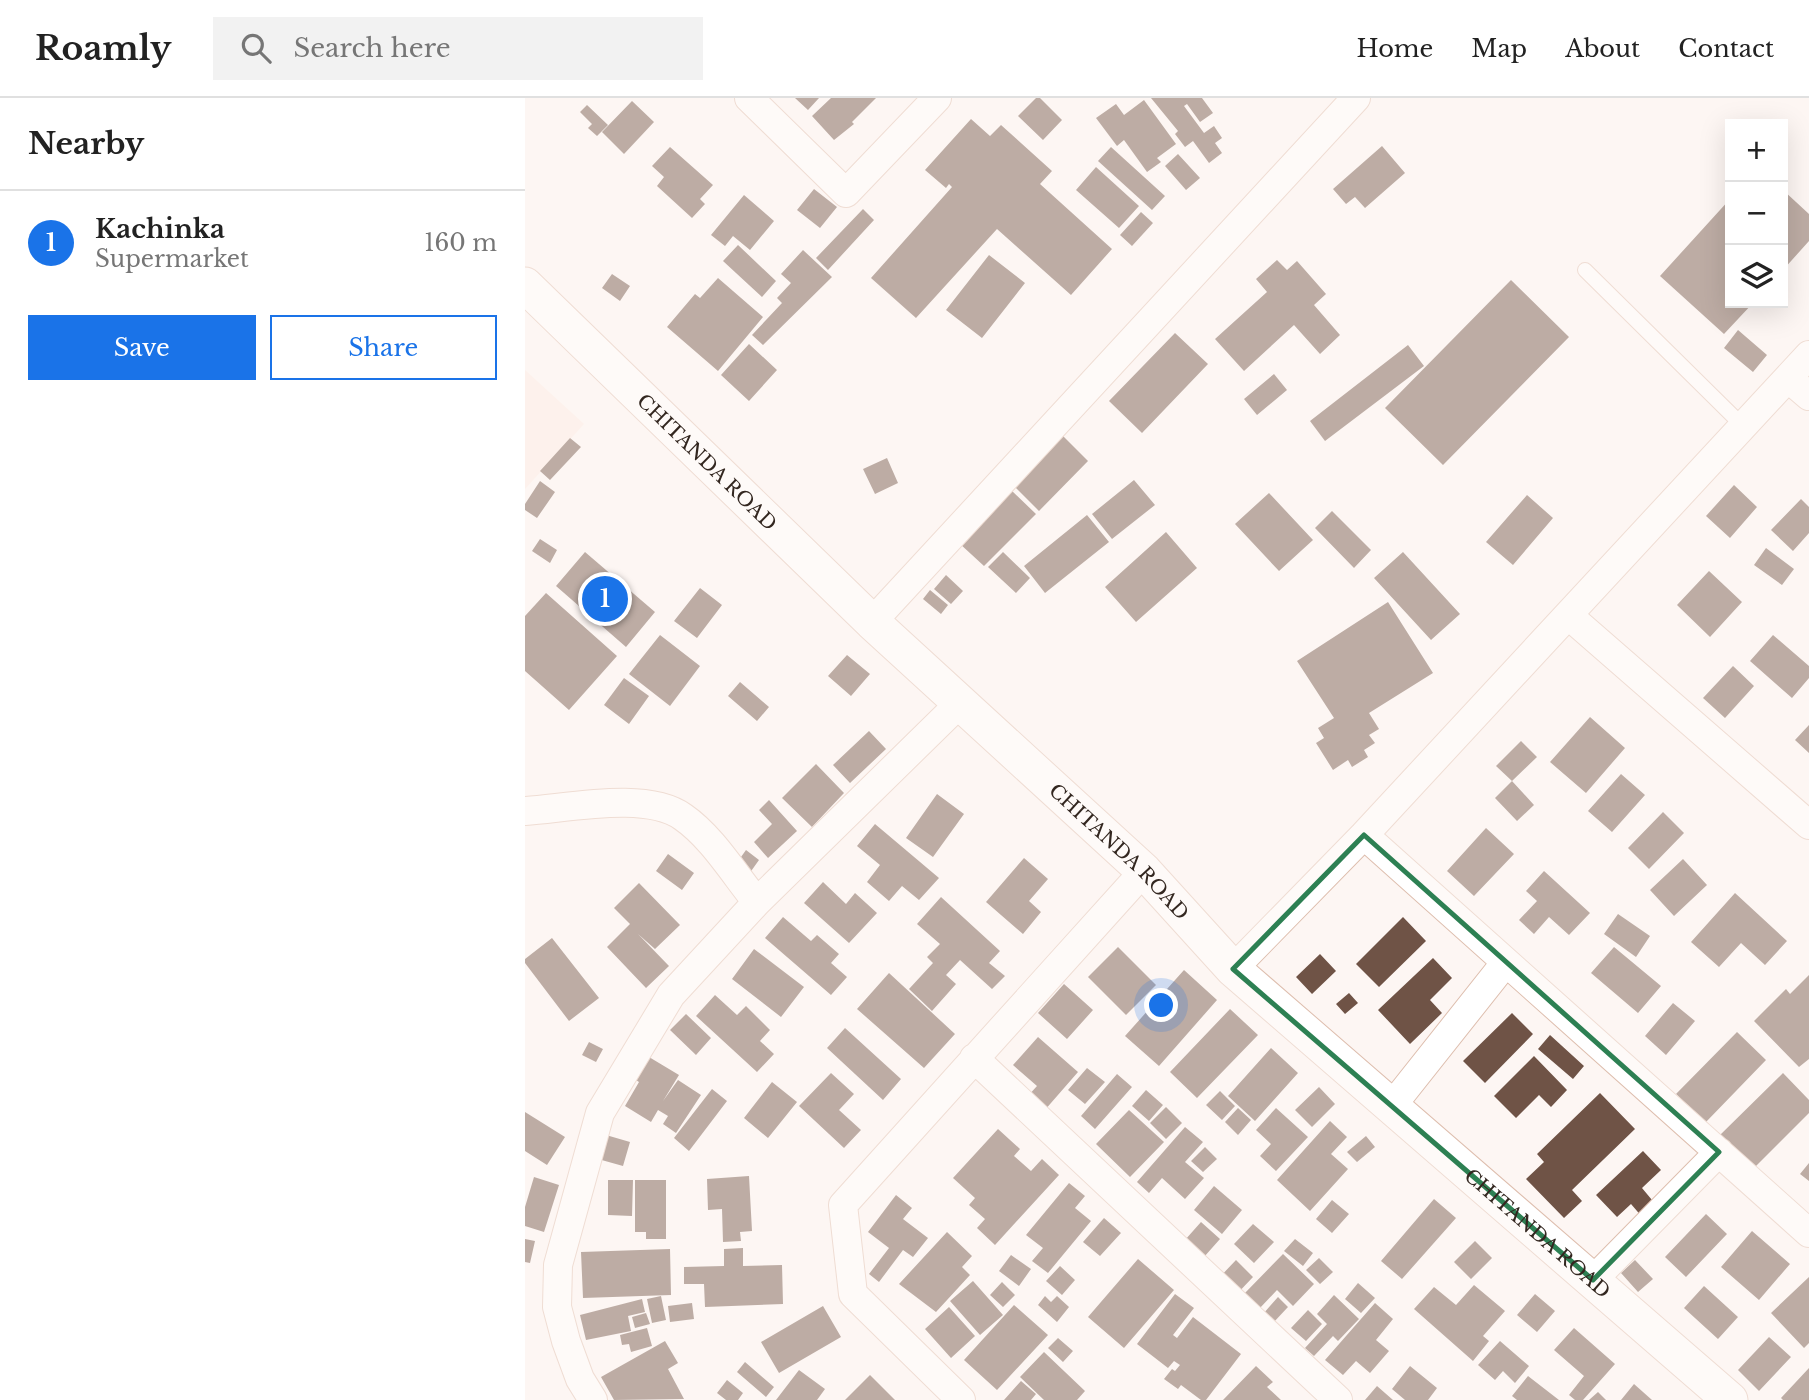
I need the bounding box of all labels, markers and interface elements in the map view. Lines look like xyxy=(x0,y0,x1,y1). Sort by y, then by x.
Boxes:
search box xyxy=(213,17,703,80)
text: Roamly xyxy=(35,28,171,69)
icon: search xyxy=(237,29,275,67)
text: Search here xyxy=(293,32,451,64)
text: Home xyxy=(1357,34,1433,63)
text: Map xyxy=(1471,34,1527,63)
text: About xyxy=(1565,34,1640,63)
text: Contact xyxy=(1678,34,1774,63)
map controls xyxy=(1725,119,1788,308)
button: + xyxy=(1725,119,1788,182)
text: Nearby xyxy=(28,125,144,162)
button: − xyxy=(1725,182,1788,245)
text: Kachinka xyxy=(95,213,225,245)
text: 1 xyxy=(46,229,56,257)
text: 160 m xyxy=(424,229,497,257)
text: Supermarket xyxy=(95,245,249,273)
button: layers xyxy=(1725,245,1788,308)
button: Save xyxy=(28,315,256,380)
button: Share xyxy=(270,315,497,380)
street label: CHITANDA ROAD xyxy=(633,389,782,535)
pin: 1 xyxy=(582,573,628,625)
street label: CHITANDA ROAD xyxy=(1045,779,1194,924)
your location xyxy=(1144,988,1178,1022)
street label: CHITANDA ROAD xyxy=(1460,1164,1615,1303)

